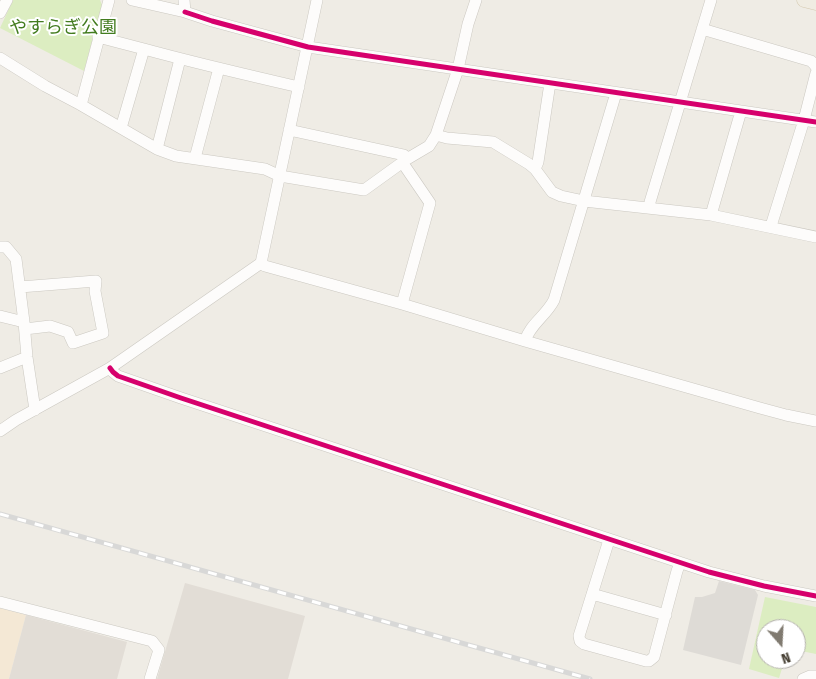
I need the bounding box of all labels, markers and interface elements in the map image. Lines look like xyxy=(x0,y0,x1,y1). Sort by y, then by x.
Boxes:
park label: やすらぎ公園 xyxy=(9,17,117,39)
north arrow xyxy=(756,619,806,669)
text: N xyxy=(779,648,792,667)

